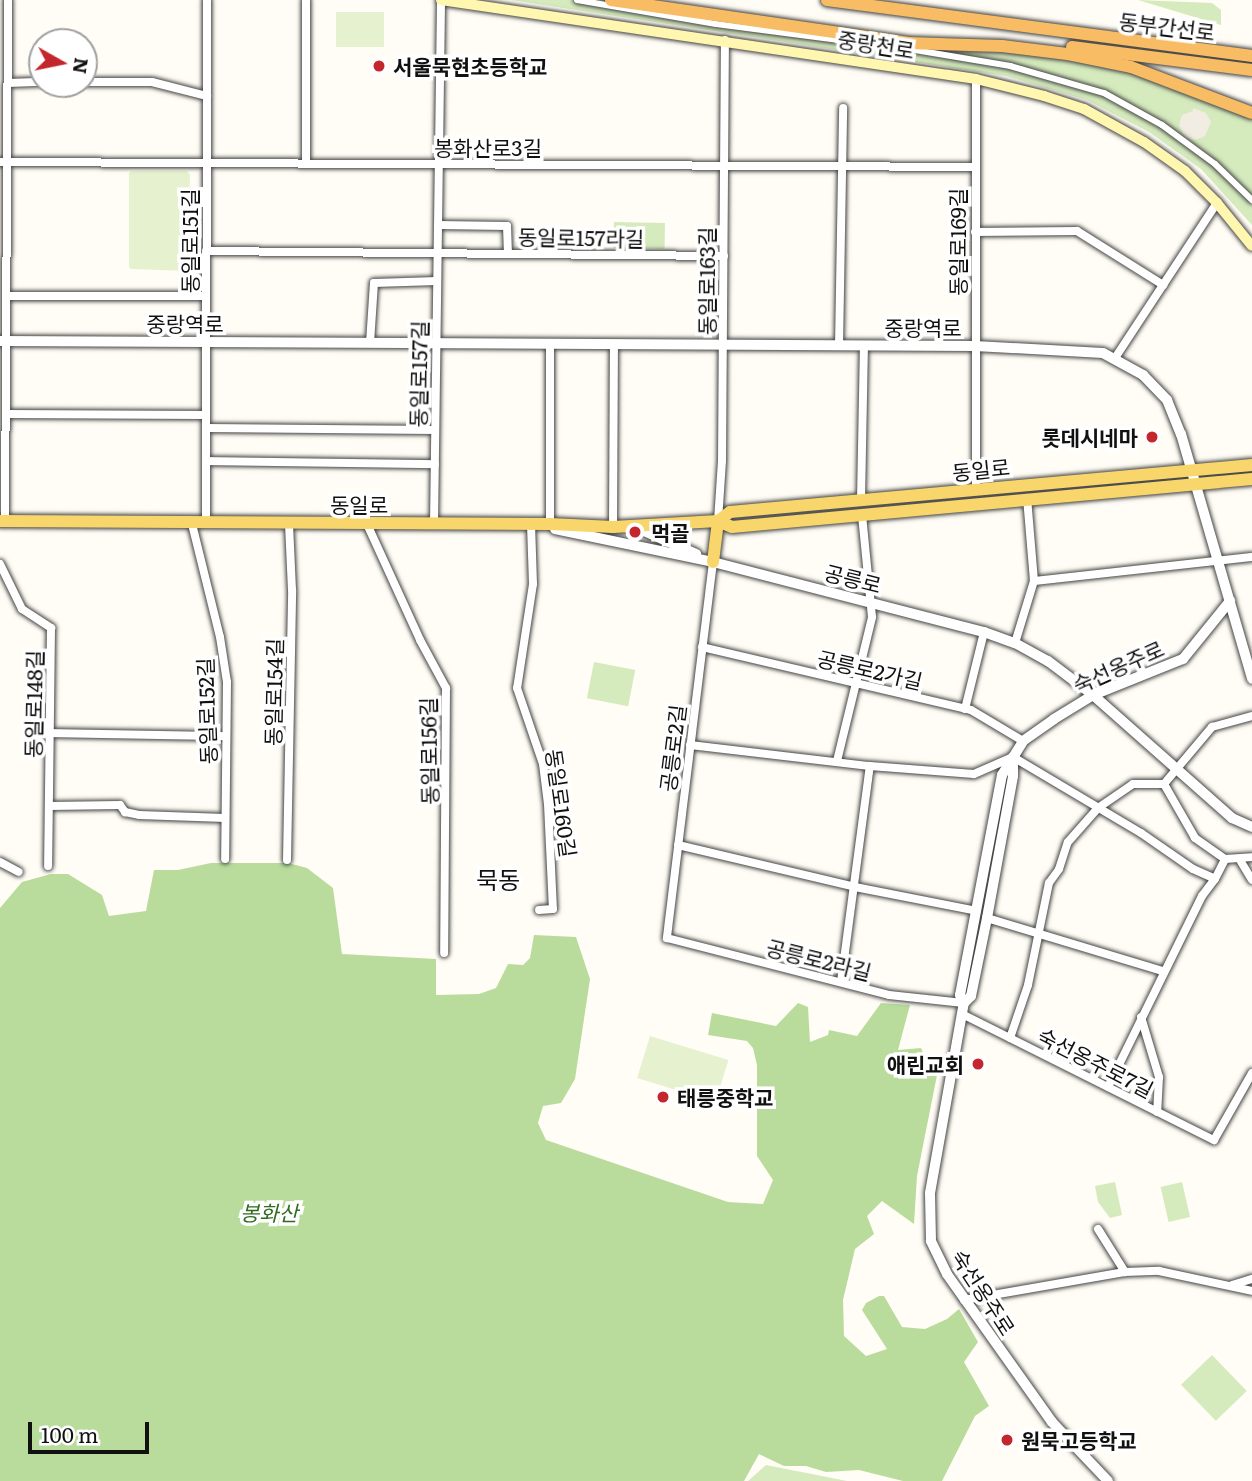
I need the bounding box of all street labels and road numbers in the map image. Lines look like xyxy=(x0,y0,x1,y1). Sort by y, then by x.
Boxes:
street label: 동부간선로 xyxy=(1118,8,1216,44)
street label: 중랑천로 xyxy=(836,26,916,62)
street label: 봉화산로3길 xyxy=(434,134,542,160)
street label: 동일로151길 xyxy=(176,188,202,294)
street label: 동일로169길 xyxy=(944,188,970,296)
street label: 동일로157라길 xyxy=(518,223,644,251)
street label: 동일로163길 xyxy=(693,227,719,335)
street label: 중랑역로 xyxy=(146,310,224,336)
street label: 중랑역로 xyxy=(884,314,962,340)
street label: 동일로157길 xyxy=(404,320,432,428)
street label: 동일로 xyxy=(951,453,1011,485)
street label: 동일로 xyxy=(330,491,388,517)
street label: 공릉로 xyxy=(822,559,884,597)
street label: 숙선옹주로 xyxy=(1069,635,1167,697)
street label: 동일로154길 xyxy=(259,638,287,746)
street label: 공릉로2가길 xyxy=(815,645,925,693)
street label: 동일로148길 xyxy=(19,650,47,758)
street label: 동일로152길 xyxy=(192,657,220,765)
street label: 동일로156길 xyxy=(414,697,442,805)
street label: 공릉로2길 xyxy=(654,703,690,793)
street label: 동일로160길 xyxy=(542,747,582,859)
street label: 공릉로2라길 xyxy=(764,934,874,984)
street label: 숙선옹주로7길 xyxy=(1034,1022,1158,1102)
street label: 숙선옹주로 xyxy=(947,1245,1021,1339)

